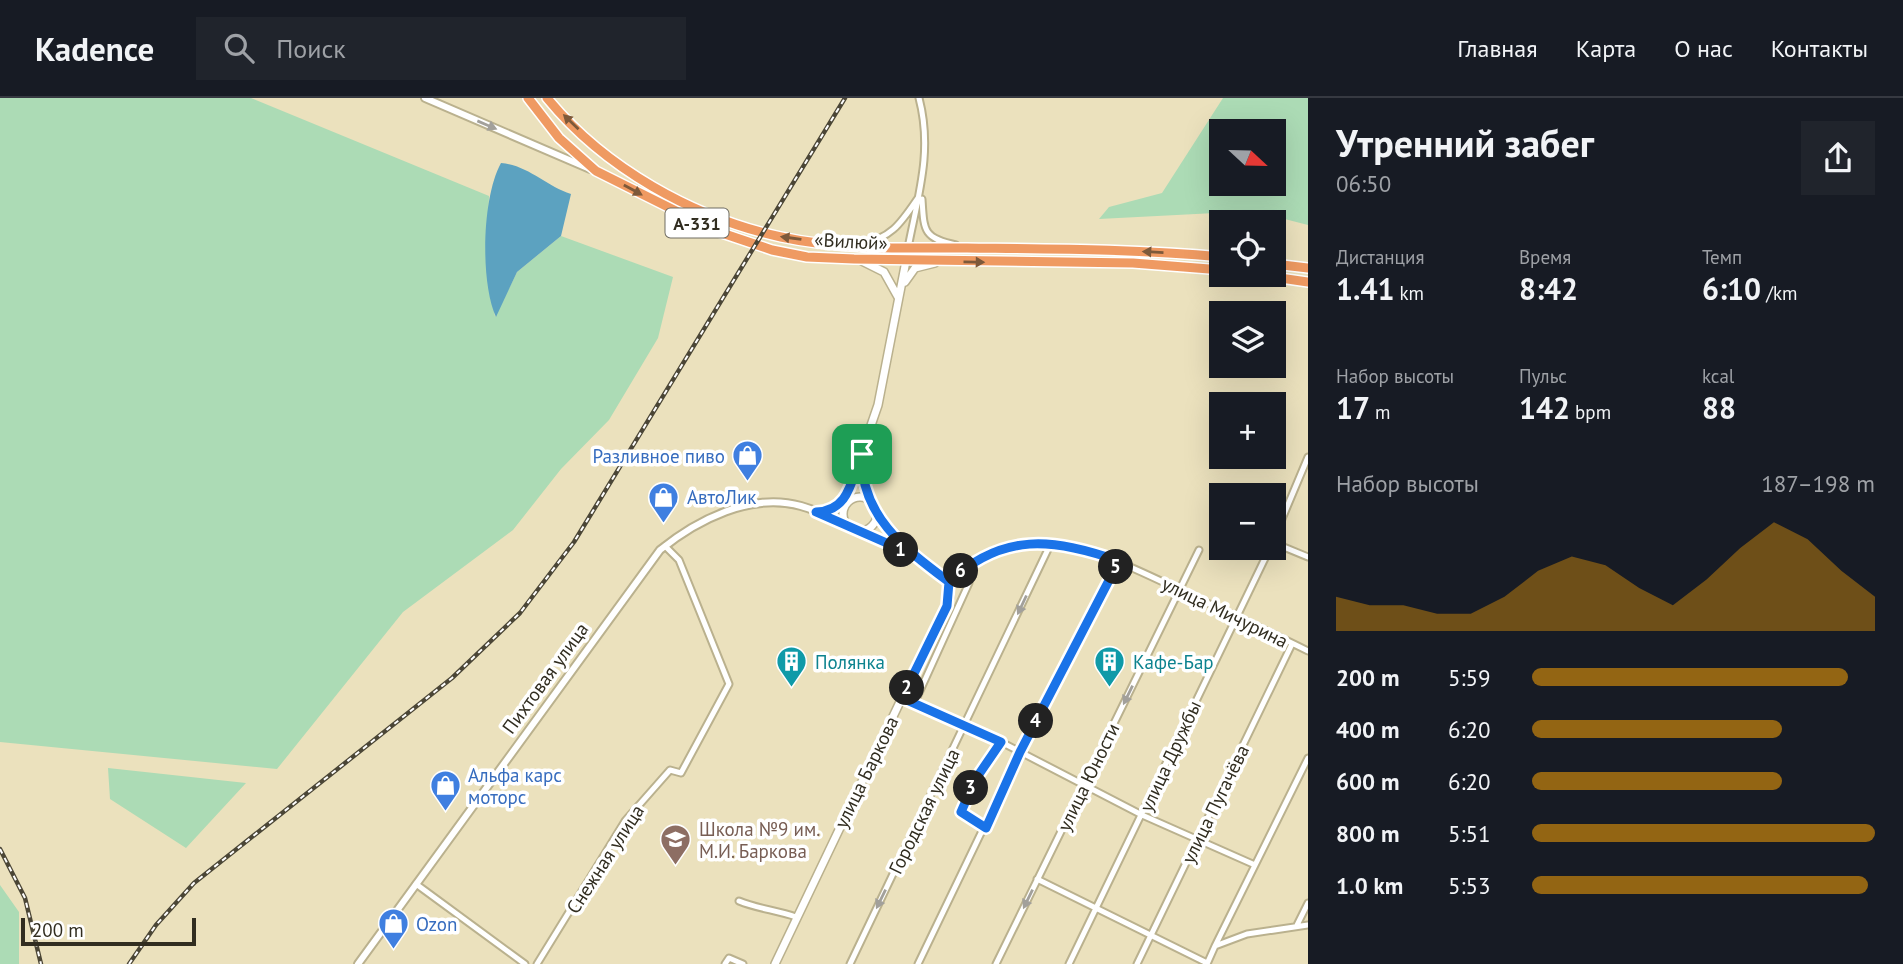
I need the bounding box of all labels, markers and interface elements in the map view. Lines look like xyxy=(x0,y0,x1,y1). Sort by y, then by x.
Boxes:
search box xyxy=(196,17,686,80)
text: Kadence xyxy=(35,27,154,70)
icon: search xyxy=(220,29,258,67)
text: Поиск xyxy=(276,32,346,65)
text: Главная xyxy=(1457,33,1538,64)
text: Карта xyxy=(1576,33,1636,64)
text: О нас xyxy=(1674,33,1733,64)
text: Контакты xyxy=(1771,33,1868,64)
one-way arrow xyxy=(563,114,580,131)
text: Утренний забег xyxy=(1336,118,1594,167)
north arrow xyxy=(1209,119,1286,196)
map controls xyxy=(1209,119,1286,560)
one-way arrow xyxy=(477,120,498,131)
button: share xyxy=(1801,121,1875,195)
text: 06:50 xyxy=(1336,169,1391,198)
one-way arrow xyxy=(623,184,642,196)
road number: А-331 xyxy=(666,208,728,238)
button: locate xyxy=(1209,210,1286,287)
street label: «Вилюй» xyxy=(814,227,888,255)
one-way arrow xyxy=(780,232,802,243)
text: Дистанция xyxy=(1336,245,1424,269)
text: Время xyxy=(1519,245,1571,269)
text: Темп xyxy=(1702,245,1742,269)
one-way arrow xyxy=(1142,246,1164,257)
one-way arrow xyxy=(963,256,985,267)
text: 1.41 xyxy=(1336,269,1394,308)
text: 8:42 xyxy=(1519,269,1578,308)
text: 6:10 xyxy=(1702,269,1761,308)
text: km xyxy=(1394,281,1424,305)
text: /km xyxy=(1761,281,1797,305)
button: layers xyxy=(1209,301,1286,378)
text: Набор высоты xyxy=(1336,364,1454,388)
text: Пульс xyxy=(1519,364,1567,388)
text: kcal xyxy=(1702,364,1734,388)
text: 17 xyxy=(1336,388,1370,427)
text: 142 xyxy=(1519,388,1570,427)
text: 88 xyxy=(1702,388,1736,427)
button: + xyxy=(1209,392,1286,469)
text: m xyxy=(1370,400,1391,424)
text: bpm xyxy=(1570,400,1611,424)
pin xyxy=(832,424,892,484)
icon: arrive xyxy=(843,435,881,473)
shop icon: Разливное пиво xyxy=(731,439,765,483)
place label: Разливное пиво xyxy=(592,444,725,468)
text: Набор высоты xyxy=(1336,469,1479,498)
text: 187–198 m xyxy=(1761,469,1875,498)
shop icon: АвтоЛик xyxy=(647,480,681,524)
button: − xyxy=(1209,483,1286,560)
place label: АвтоЛик xyxy=(687,485,756,509)
pin: 1 xyxy=(884,532,918,568)
text: 1 xyxy=(895,537,906,561)
pin: 5 xyxy=(1098,550,1134,584)
pin: 6 xyxy=(944,554,978,588)
text: 5 xyxy=(1110,554,1121,578)
text: 6 xyxy=(955,558,966,582)
street label: улица Мичурина xyxy=(1158,571,1292,653)
one-way arrow xyxy=(1016,595,1028,615)
street label: Пихтовая улица xyxy=(497,618,593,738)
building icon: Полянка xyxy=(775,645,809,689)
building icon: Кафе-Бар xyxy=(1093,645,1127,689)
place label: Полянка xyxy=(815,650,885,674)
place label: Кафе-Бар xyxy=(1133,650,1214,674)
text: 200 m xyxy=(1336,663,1399,692)
text: 5:59 xyxy=(1448,663,1491,692)
pin: 2 xyxy=(890,670,925,706)
text: 2 xyxy=(901,675,912,699)
one-way arrow xyxy=(1122,685,1133,705)
street label: улица Дружбы xyxy=(1134,697,1206,815)
pin: 4 xyxy=(1018,704,1054,738)
text: 4 xyxy=(1030,708,1041,732)
street label: улица Баркова xyxy=(829,712,903,832)
text: 400 m xyxy=(1336,715,1399,744)
text: 6:20 xyxy=(1448,715,1491,744)
street label: улица Юности xyxy=(1052,719,1124,835)
street label: улица Пугачёва xyxy=(1176,741,1254,867)
street label: Городская улица xyxy=(883,744,965,878)
place label: Альфа карс моторс xyxy=(468,763,562,809)
text: 600 m xyxy=(1336,767,1399,796)
text: 6:20 xyxy=(1448,767,1491,796)
shop icon: Альфа карс моторс xyxy=(428,769,462,813)
pin: 3 xyxy=(954,770,988,806)
text: 3 xyxy=(965,775,976,799)
street label: Снежная улица xyxy=(561,800,649,918)
place label: Школа №9 им. М.И. Баркова xyxy=(699,817,820,863)
text: 800 m xyxy=(1336,819,1399,848)
text: 5:51 xyxy=(1448,819,1491,848)
school or university icon: Школа №9 им. М.И. Баркова xyxy=(659,823,693,867)
text: 1.0 km xyxy=(1336,871,1403,900)
text: 5:53 xyxy=(1448,871,1491,900)
one-way arrow xyxy=(876,889,887,909)
one-way arrow xyxy=(1022,889,1033,909)
shop icon: Ozon xyxy=(376,907,410,951)
place label: Ozon xyxy=(416,912,457,936)
scale bar xyxy=(21,915,196,947)
text: 200 m xyxy=(32,918,84,942)

